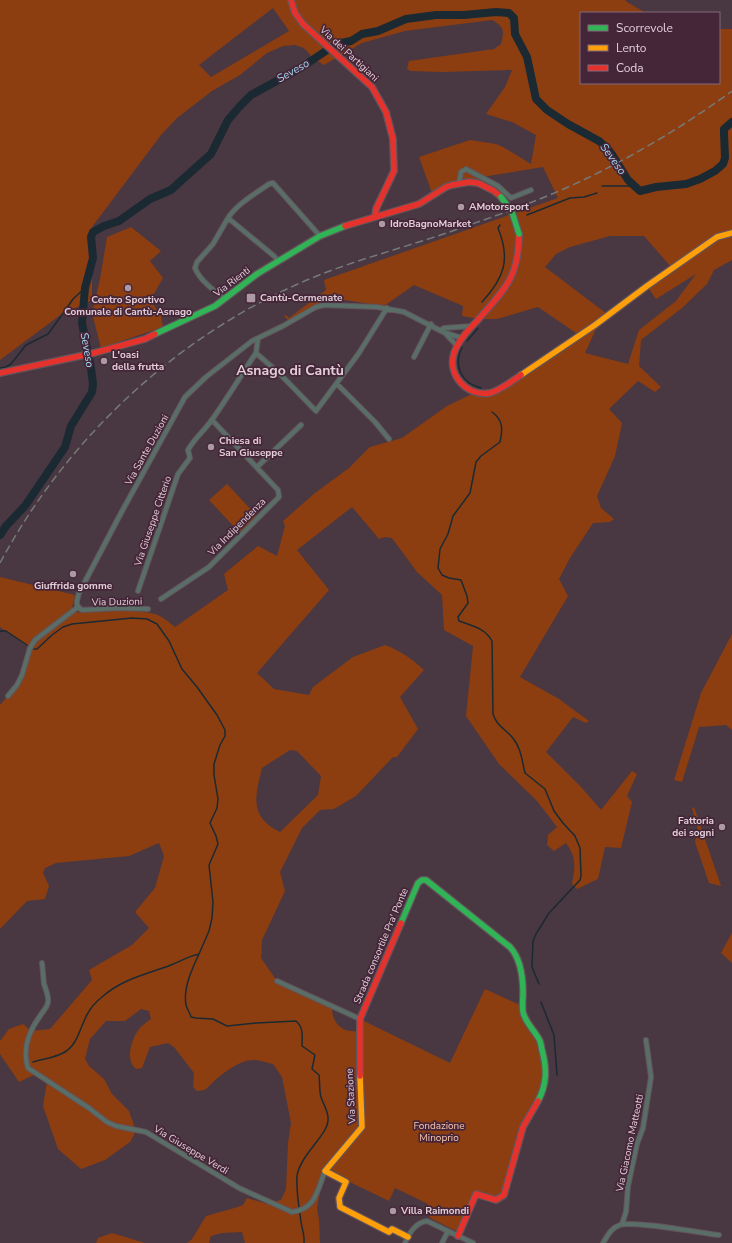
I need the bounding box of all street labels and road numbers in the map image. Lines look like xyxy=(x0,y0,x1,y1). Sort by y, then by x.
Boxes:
street label: Via dei Partigiani xyxy=(316,22,381,85)
street label: Via Rienti xyxy=(210,263,253,301)
street label: Via Sante Duzioni xyxy=(121,412,172,489)
street label: Via Giuseppe Citterio xyxy=(131,474,175,569)
street label: Via Indipendenza xyxy=(204,495,269,560)
street label: Via Duzioni xyxy=(91,595,142,609)
street label: Strada consortile Pra' Ponte xyxy=(350,886,412,1006)
street label: Via Stazione xyxy=(343,1068,359,1125)
street label: Via Giacomo Matteotti xyxy=(613,1093,647,1194)
street label: Via Giuseppe Verdi xyxy=(150,1122,231,1178)

